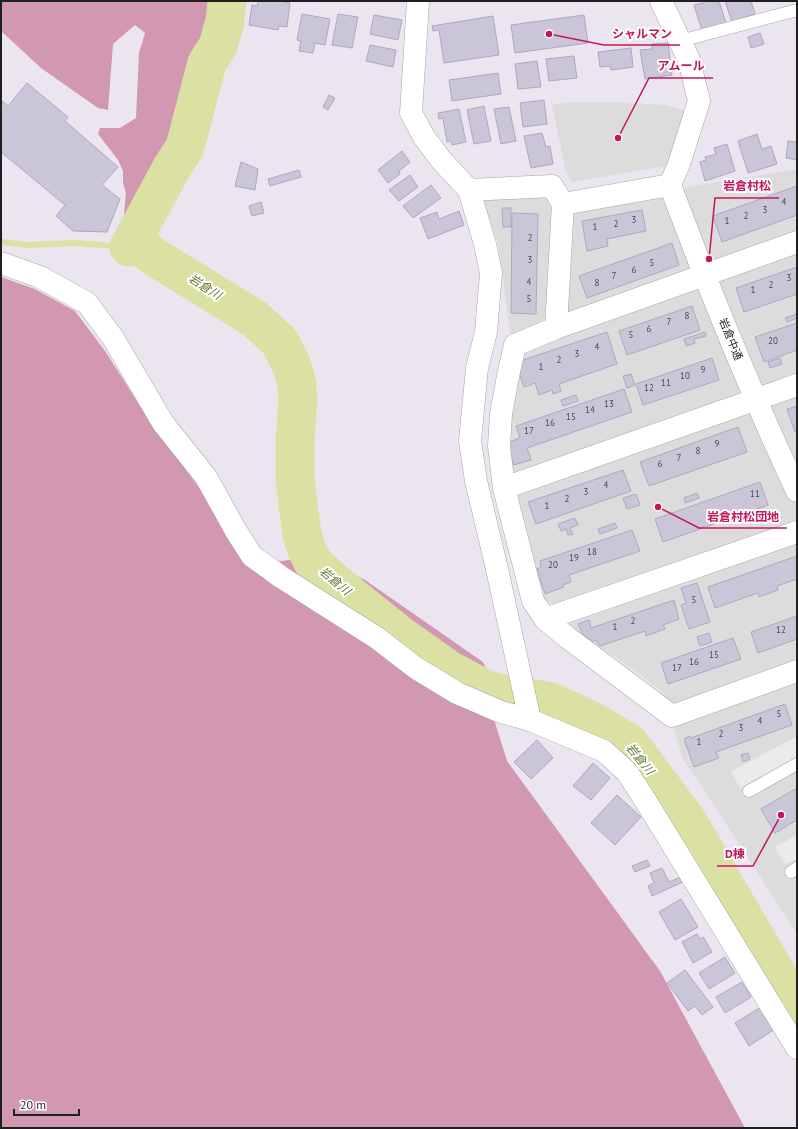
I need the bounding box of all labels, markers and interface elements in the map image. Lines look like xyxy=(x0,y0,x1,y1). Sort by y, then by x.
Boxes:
callout: シャルマン xyxy=(604,21,680,45)
text: シャルマン xyxy=(612,26,672,41)
callout: アムール xyxy=(649,54,713,78)
text: アムール xyxy=(657,58,705,73)
callout: 岩倉村松 xyxy=(715,174,779,198)
text: 岩倉村松 xyxy=(723,178,771,193)
house number: 4 xyxy=(782,196,787,207)
house number: 3 xyxy=(763,204,768,215)
house number: 2 xyxy=(744,210,749,221)
house number: 3 xyxy=(632,214,637,225)
house number: 1 xyxy=(725,215,730,226)
house number: 2 xyxy=(614,218,619,229)
house number: 1 xyxy=(593,221,598,232)
house number: 2 xyxy=(528,232,533,243)
house number: 3 xyxy=(528,254,533,265)
house number: 5 xyxy=(650,257,655,268)
house number: 6 xyxy=(632,264,637,275)
water label: 岩倉川 xyxy=(186,270,226,304)
house number: 7 xyxy=(612,270,617,281)
house number: 3 xyxy=(787,272,792,283)
house number: 4 xyxy=(527,276,532,287)
house number: 8 xyxy=(595,277,600,288)
house number: 2 xyxy=(769,279,774,290)
house number: 1 xyxy=(751,284,756,295)
house number: 5 xyxy=(527,293,532,304)
house number: 8 xyxy=(685,310,690,321)
house number: 7 xyxy=(667,316,672,327)
street label: 岩倉中通 xyxy=(716,316,746,362)
house number: 6 xyxy=(647,323,652,334)
house number: 5 xyxy=(629,329,634,340)
house number: 20 xyxy=(768,335,778,346)
house number: 4 xyxy=(595,341,600,352)
house number: 3 xyxy=(575,348,580,359)
house number: 2 xyxy=(557,354,562,365)
house number: 1 xyxy=(539,361,544,372)
house number: 9 xyxy=(701,364,706,375)
house number: 10 xyxy=(680,370,690,381)
house number: 11 xyxy=(661,377,671,388)
house number: 12 xyxy=(644,382,654,393)
house number: 13 xyxy=(604,398,614,409)
house number: 14 xyxy=(585,404,595,415)
house number: 15 xyxy=(566,411,576,422)
house number: 16 xyxy=(545,417,555,428)
house number: 17 xyxy=(524,425,534,436)
house number: 9 xyxy=(715,438,720,449)
house number: 8 xyxy=(696,445,701,456)
house number: 7 xyxy=(677,452,682,463)
house number: 6 xyxy=(658,458,663,469)
house number: 4 xyxy=(604,479,609,490)
house number: 3 xyxy=(584,486,589,497)
house number: 11 xyxy=(750,488,760,499)
house number: 2 xyxy=(565,493,570,504)
house number: 1 xyxy=(545,500,550,511)
callout: 岩倉村松団地 xyxy=(699,504,787,528)
text: 岩倉村松団地 xyxy=(707,509,779,524)
house number: 18 xyxy=(587,546,597,557)
house number: 19 xyxy=(569,552,579,563)
house number: 20 xyxy=(548,559,558,570)
water label: 岩倉川 xyxy=(317,563,355,599)
house number: 5 xyxy=(692,594,697,605)
house number: 2 xyxy=(631,615,636,626)
house number: 1 xyxy=(613,621,618,632)
house number: 12 xyxy=(776,624,786,635)
house number: 15 xyxy=(709,649,719,660)
house number: 16 xyxy=(689,656,699,667)
house number: 17 xyxy=(672,662,682,673)
house number: 5 xyxy=(777,708,782,719)
house number: 4 xyxy=(758,715,763,726)
house number: 3 xyxy=(739,722,744,733)
house number: 2 xyxy=(719,728,724,739)
house number: 1 xyxy=(697,736,702,747)
water label: 岩倉川 xyxy=(623,740,659,779)
callout: D棟 xyxy=(717,842,753,866)
text: D棟 xyxy=(725,846,745,861)
scale bar xyxy=(14,1091,79,1117)
text: 20 m xyxy=(20,1097,46,1112)

